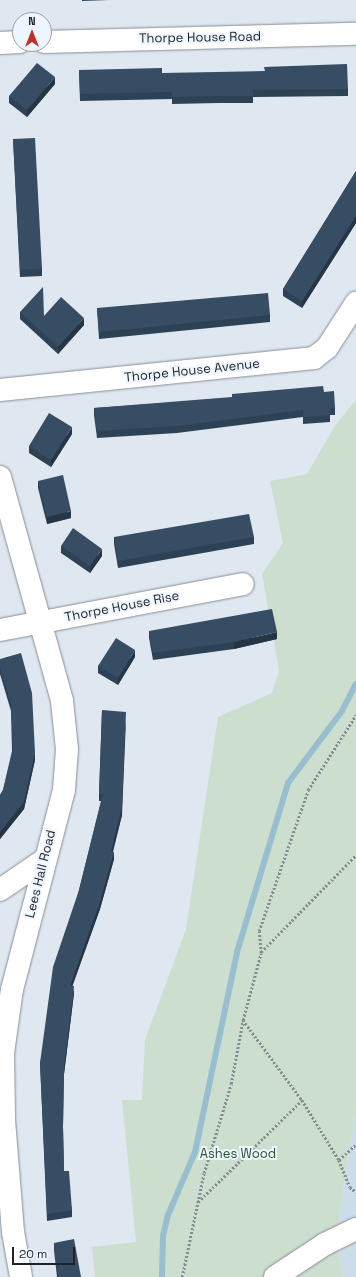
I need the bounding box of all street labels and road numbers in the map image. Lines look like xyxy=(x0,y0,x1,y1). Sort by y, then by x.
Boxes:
street label: Thorpe House Road xyxy=(139,29,261,47)
street label: Thorpe House Avenue xyxy=(123,356,261,386)
street label: Thorpe House Rise xyxy=(63,588,181,626)
street label: Lees Hall Road xyxy=(23,828,59,920)

